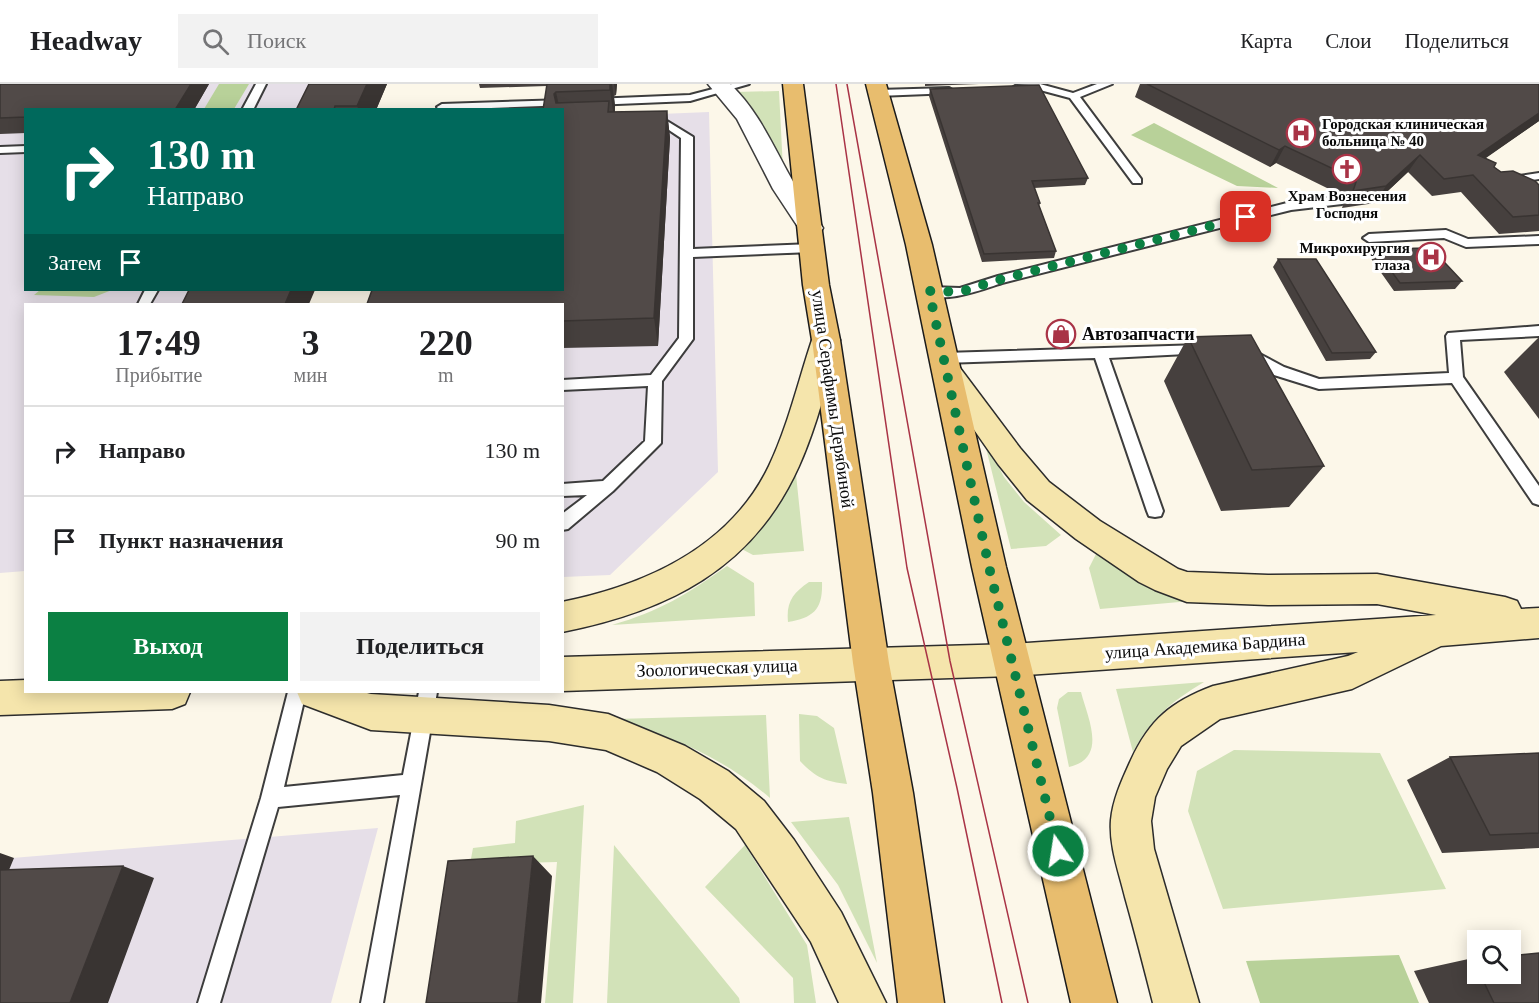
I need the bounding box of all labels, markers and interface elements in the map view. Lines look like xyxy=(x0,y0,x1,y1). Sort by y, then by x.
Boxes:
search box xyxy=(178,14,598,68)
text: Headway xyxy=(30,25,142,56)
icon: search xyxy=(199,25,232,58)
text: Поиск xyxy=(247,28,306,53)
text: Карта xyxy=(1240,29,1292,53)
text: Слои xyxy=(1325,29,1371,53)
text: Поделиться xyxy=(1404,29,1509,53)
place label: Городская клиническая больница № 40 xyxy=(1322,116,1484,149)
hospital icon: Городская клиническая больница № 40 xyxy=(1285,117,1317,149)
icon: right xyxy=(48,132,126,210)
text: 130 m xyxy=(147,132,256,178)
church icon: Храм Вознесения Господня xyxy=(1331,153,1363,185)
text: Направо xyxy=(147,181,244,211)
place label: Храм Вознесения Господня xyxy=(1288,188,1406,221)
pin xyxy=(1220,191,1271,242)
icon: arrive xyxy=(1229,200,1262,233)
place label: Микрохирургия глаза xyxy=(1299,240,1410,273)
hospital icon: Микрохирургия глаза xyxy=(1415,241,1447,273)
icon: arrive xyxy=(114,246,147,279)
text: Затем xyxy=(48,250,102,275)
street label: улица Серафимы Дерябиной xyxy=(808,289,858,510)
shop icon: Автозапчасти xyxy=(1045,318,1077,350)
text: 17:49 xyxy=(117,323,201,363)
text: 3 xyxy=(302,323,320,363)
text: 220 xyxy=(419,323,473,363)
place label: Автозапчасти xyxy=(1082,324,1195,344)
text: Прибытие xyxy=(115,364,202,386)
text: мин xyxy=(294,364,328,386)
text: m xyxy=(438,364,454,386)
icon: right xyxy=(48,435,81,468)
text: Направо xyxy=(99,438,185,463)
text: 130 m xyxy=(484,438,540,463)
icon: arrive xyxy=(48,525,81,558)
text: Пункт назначения xyxy=(99,528,284,553)
text: 90 m xyxy=(495,528,540,553)
button: Выход xyxy=(48,612,288,681)
button: Поделиться xyxy=(300,612,540,681)
street label: улица Академика Бардина xyxy=(1104,629,1306,663)
street label: Зоологическая улица xyxy=(636,655,798,681)
position arrow xyxy=(1026,819,1090,883)
map controls xyxy=(1467,930,1521,984)
button: search xyxy=(1467,930,1521,984)

